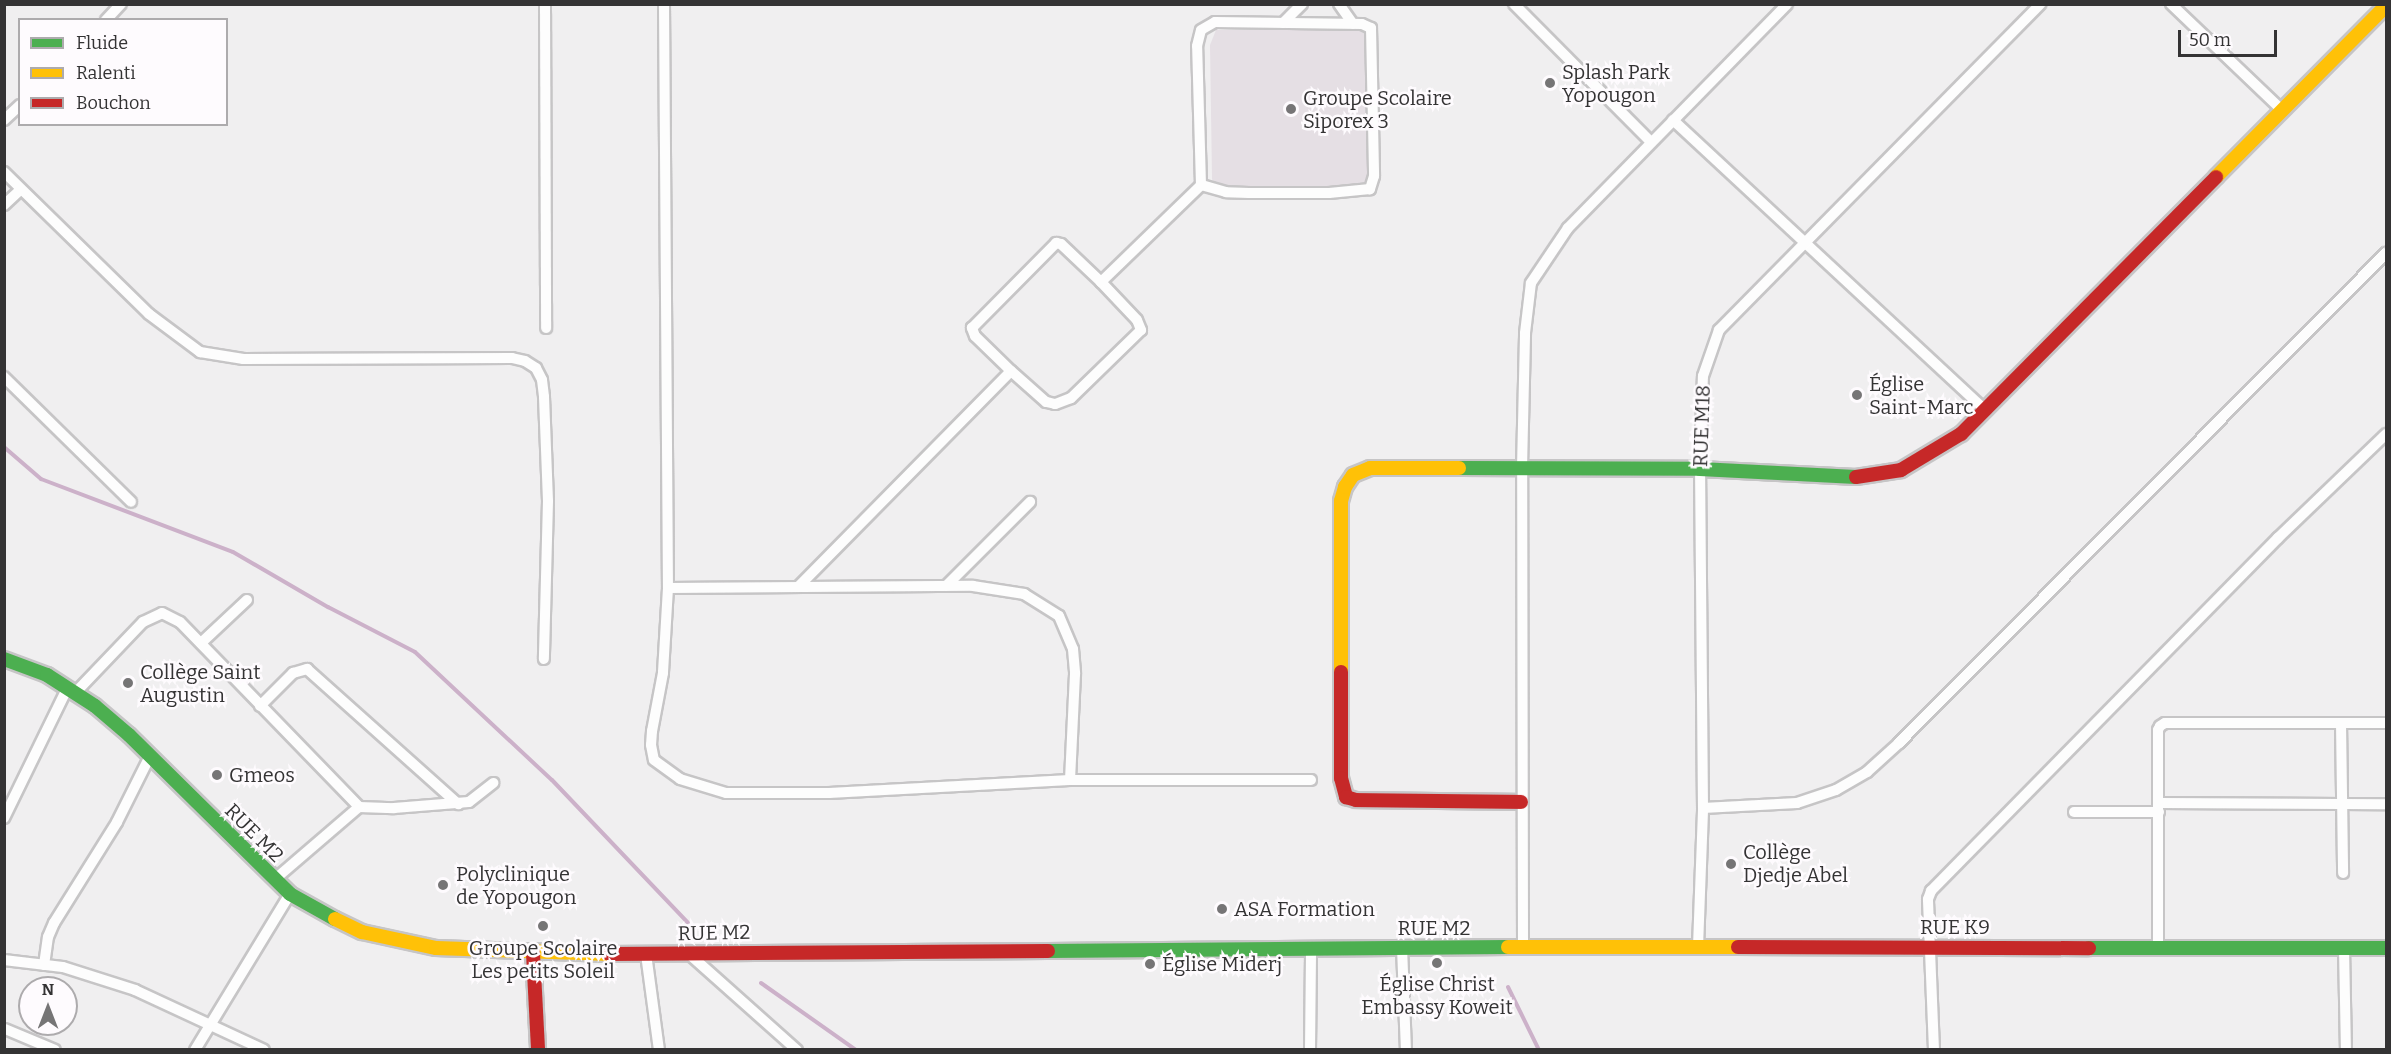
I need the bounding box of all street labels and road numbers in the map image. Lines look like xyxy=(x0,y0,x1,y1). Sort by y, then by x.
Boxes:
street label: RUE M18 xyxy=(1689,385,1715,467)
street label: RUE M2 xyxy=(220,799,288,867)
street label: RUE K9 xyxy=(1920,915,1990,939)
street label: RUE M2 xyxy=(1398,916,1470,940)
street label: RUE M2 xyxy=(677,920,751,946)

